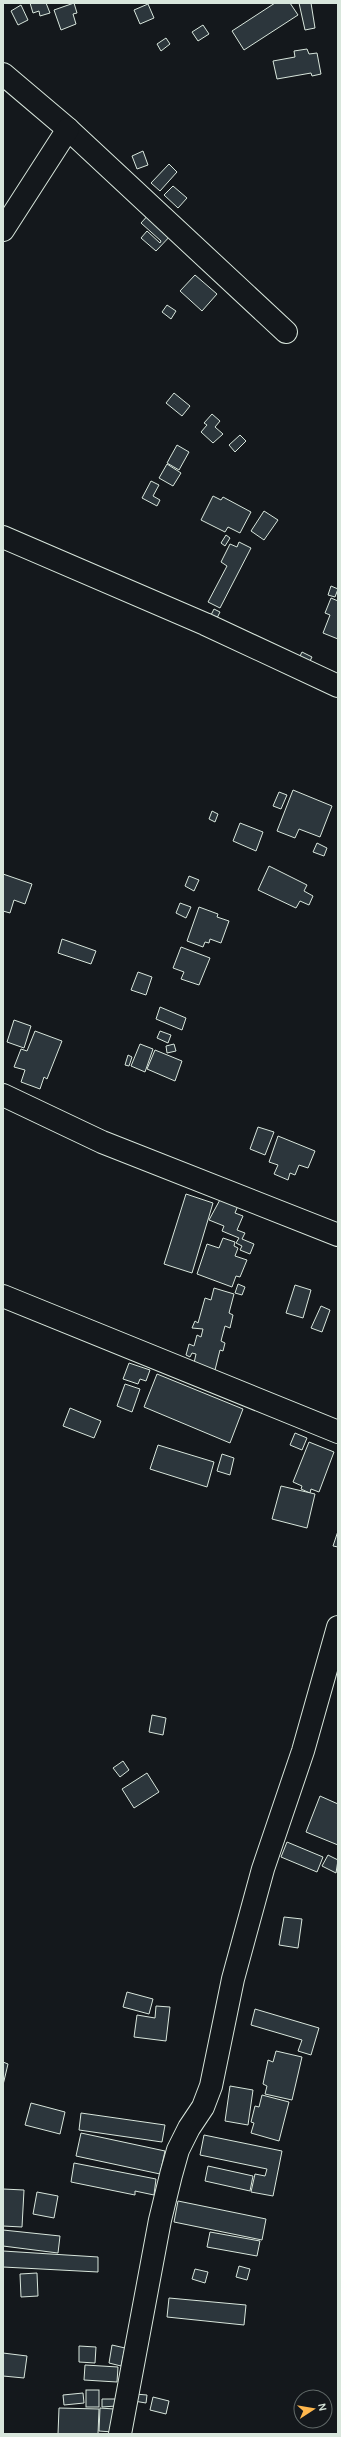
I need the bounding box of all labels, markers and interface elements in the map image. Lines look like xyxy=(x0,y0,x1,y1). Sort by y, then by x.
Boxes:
north arrow xyxy=(293,2389,333,2429)
text: N xyxy=(315,2402,329,2412)

